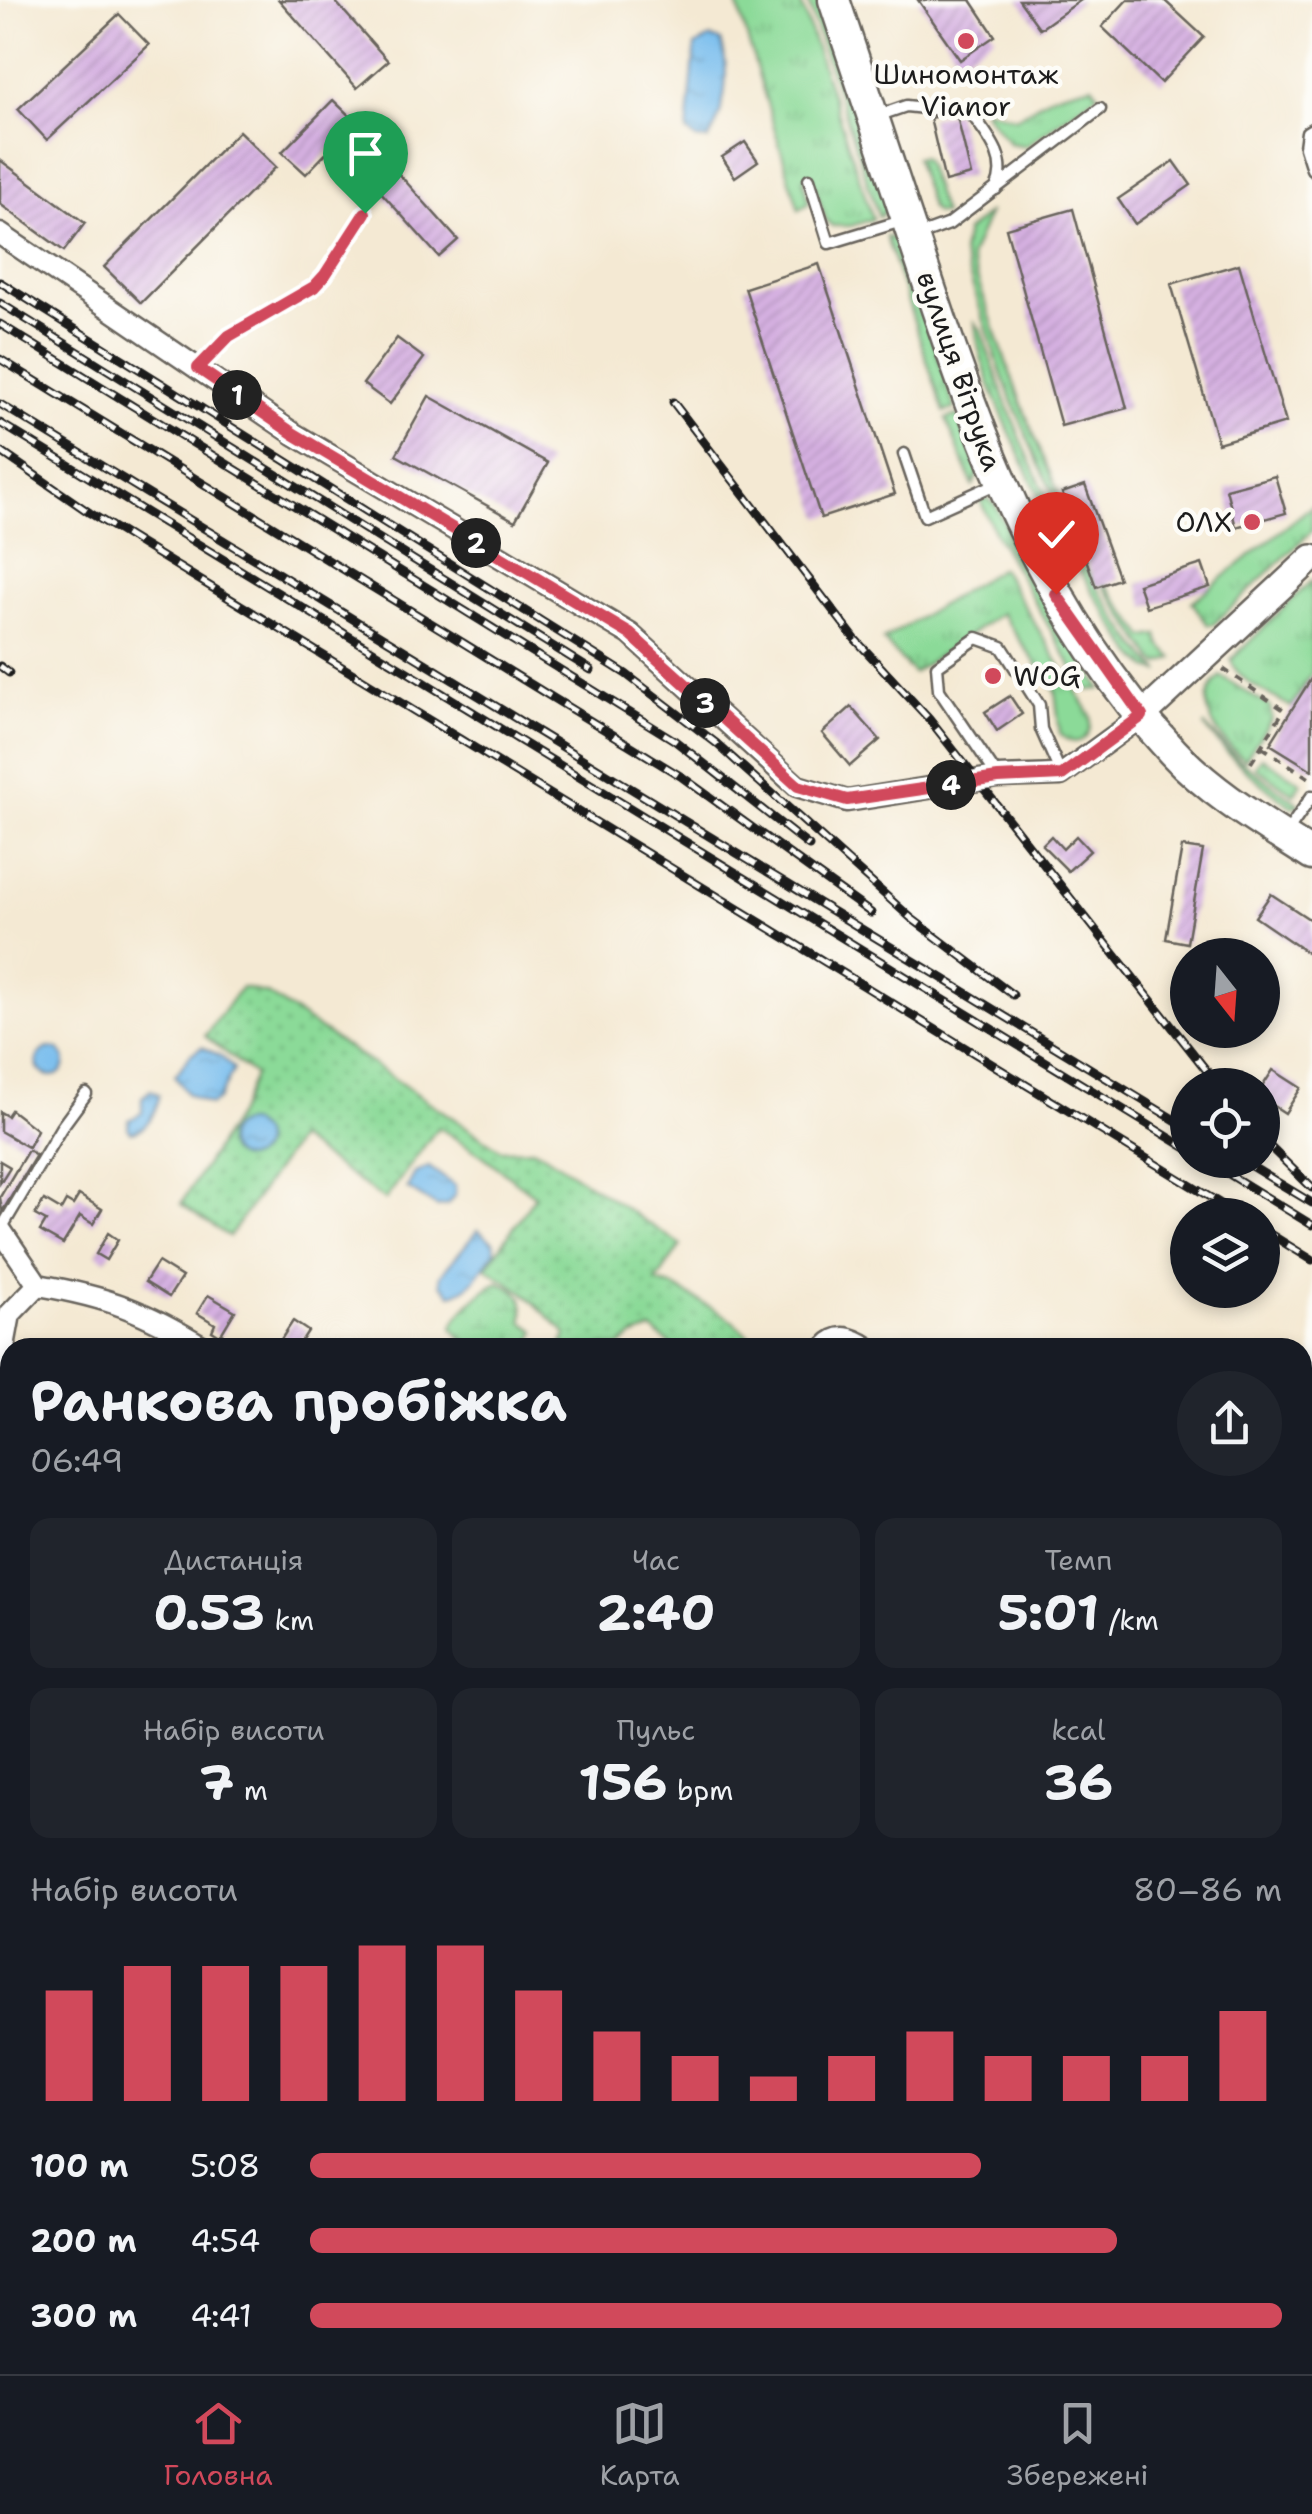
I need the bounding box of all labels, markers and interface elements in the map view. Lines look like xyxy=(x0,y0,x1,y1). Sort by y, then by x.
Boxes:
marker: Шиномонтаж Vianor xyxy=(955,30,977,52)
place label: Шиномонтаж Vianor xyxy=(874,55,1059,125)
pin xyxy=(323,111,408,214)
icon: arrive xyxy=(338,126,393,181)
street label: вулиця Вітрука xyxy=(908,266,1012,476)
pin: 1 xyxy=(212,370,262,420)
text: 1 xyxy=(231,376,243,414)
pin xyxy=(1014,492,1099,595)
place label: ОЛХ xyxy=(1175,503,1232,541)
icon: check xyxy=(1029,507,1084,562)
marker: ОЛХ xyxy=(1241,511,1263,533)
pin: 2 xyxy=(451,518,501,568)
text: 2 xyxy=(466,524,486,562)
place label: WOG xyxy=(1013,657,1081,695)
marker: WOG xyxy=(982,665,1004,687)
pin: 3 xyxy=(680,678,730,728)
text: 3 xyxy=(695,684,715,722)
pin: 4 xyxy=(926,760,976,810)
text: 4 xyxy=(941,766,961,804)
north arrow xyxy=(1170,938,1280,1048)
map controls xyxy=(1170,938,1280,1308)
button: locate xyxy=(1170,1068,1280,1178)
button: layers xyxy=(1170,1198,1280,1308)
text: Ранкова пробіжка xyxy=(30,1364,567,1438)
button: share xyxy=(1177,1371,1282,1476)
text: 06:49 xyxy=(30,1439,123,1482)
text: Дистанція xyxy=(164,1541,303,1579)
text: Час xyxy=(632,1541,680,1579)
text: Темп xyxy=(1044,1541,1112,1579)
text: 0.53 xyxy=(153,1579,265,1646)
text: 2:40 xyxy=(596,1579,716,1646)
text: 5:01 xyxy=(998,1579,1099,1646)
text: km xyxy=(265,1601,314,1639)
text: /km xyxy=(1099,1601,1159,1639)
text: Набір висоти xyxy=(143,1711,325,1749)
text: Пульс xyxy=(617,1711,695,1749)
text: kcal xyxy=(1051,1711,1106,1749)
text: 7 xyxy=(199,1749,234,1816)
text: 156 xyxy=(579,1749,667,1816)
text: 36 xyxy=(1043,1749,1113,1816)
text: m xyxy=(234,1771,268,1809)
text: bpm xyxy=(667,1771,733,1809)
text: Набір висоти xyxy=(30,1868,238,1911)
text: 80–86 m xyxy=(1133,1868,1282,1911)
text: 100 m xyxy=(30,2144,129,2187)
text: 5:08 xyxy=(190,2144,260,2187)
text: 200 m xyxy=(30,2219,137,2262)
text: 4:54 xyxy=(190,2219,260,2262)
text: 300 m xyxy=(30,2294,137,2337)
text: 4:41 xyxy=(190,2294,252,2337)
tab: Головна xyxy=(163,2396,273,2494)
tab: Карта xyxy=(600,2396,680,2494)
tab: Збережені xyxy=(1007,2396,1148,2494)

